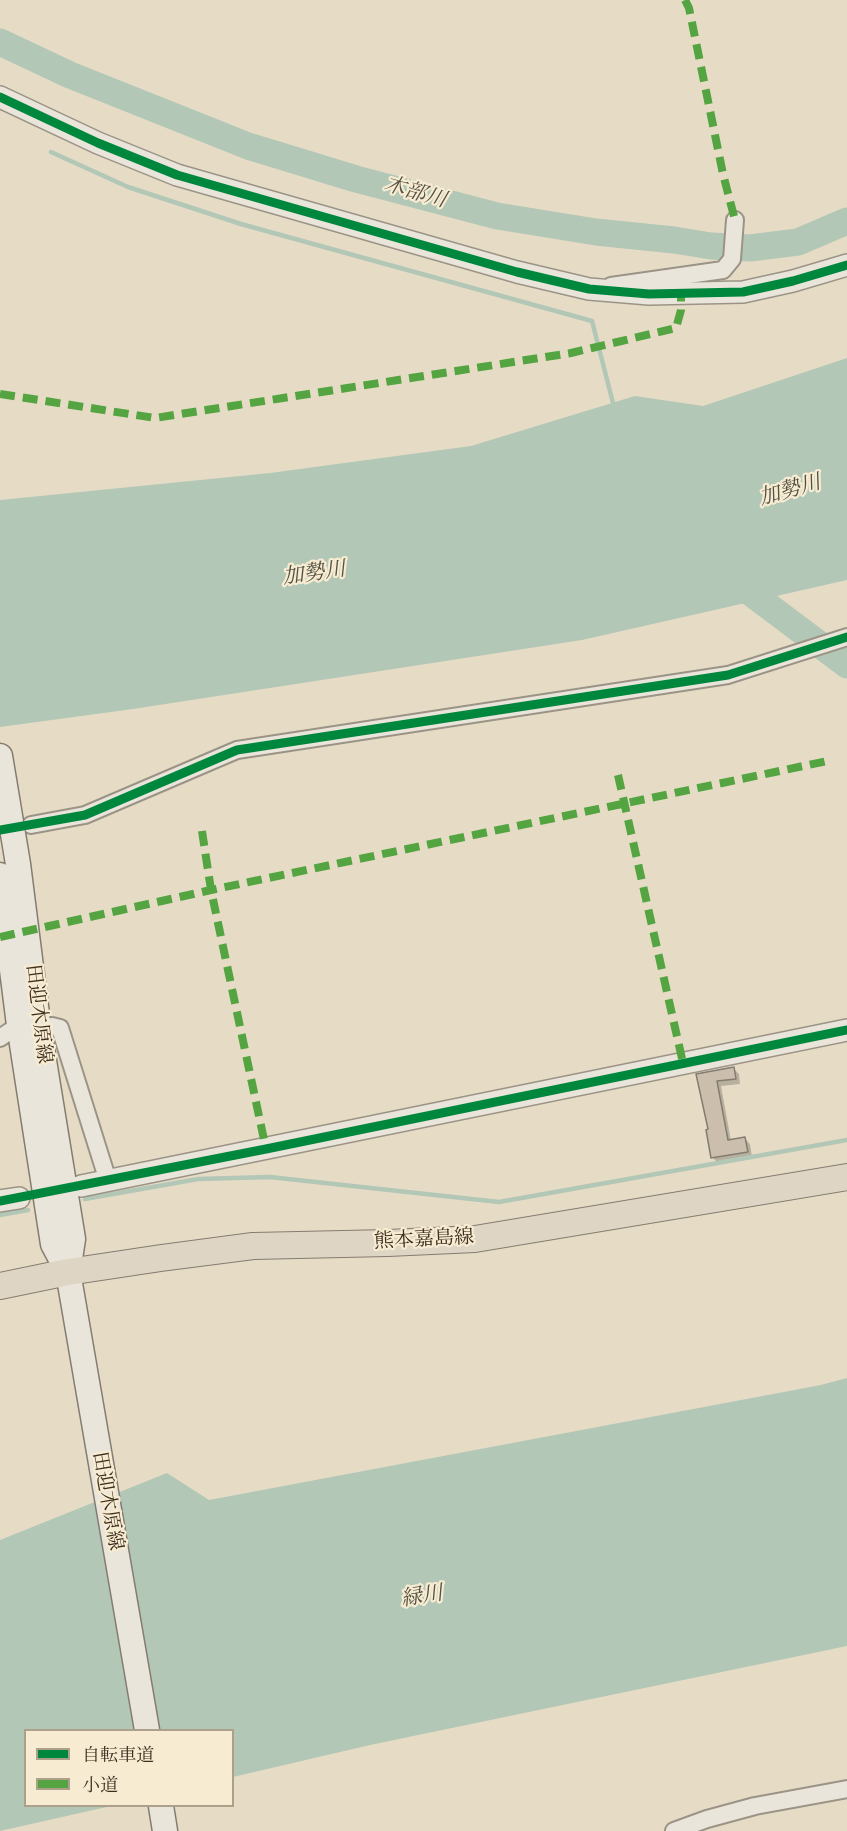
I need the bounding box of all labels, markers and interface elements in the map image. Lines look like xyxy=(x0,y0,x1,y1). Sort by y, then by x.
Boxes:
water label: 木部川 xyxy=(381,172,449,214)
water label: 加勢川 xyxy=(756,470,824,512)
water label: 加勢川 xyxy=(281,557,347,591)
street label: 田迎木原線 xyxy=(20,963,56,1065)
street label: 熊本嘉島線 xyxy=(373,1225,475,1255)
street label: 田迎木原線 xyxy=(86,1450,128,1552)
water label: 緑川 xyxy=(399,1581,445,1613)
legend xyxy=(24,1729,234,1807)
text: 自転車道 xyxy=(82,1741,154,1768)
text: 小道 xyxy=(82,1771,118,1798)

